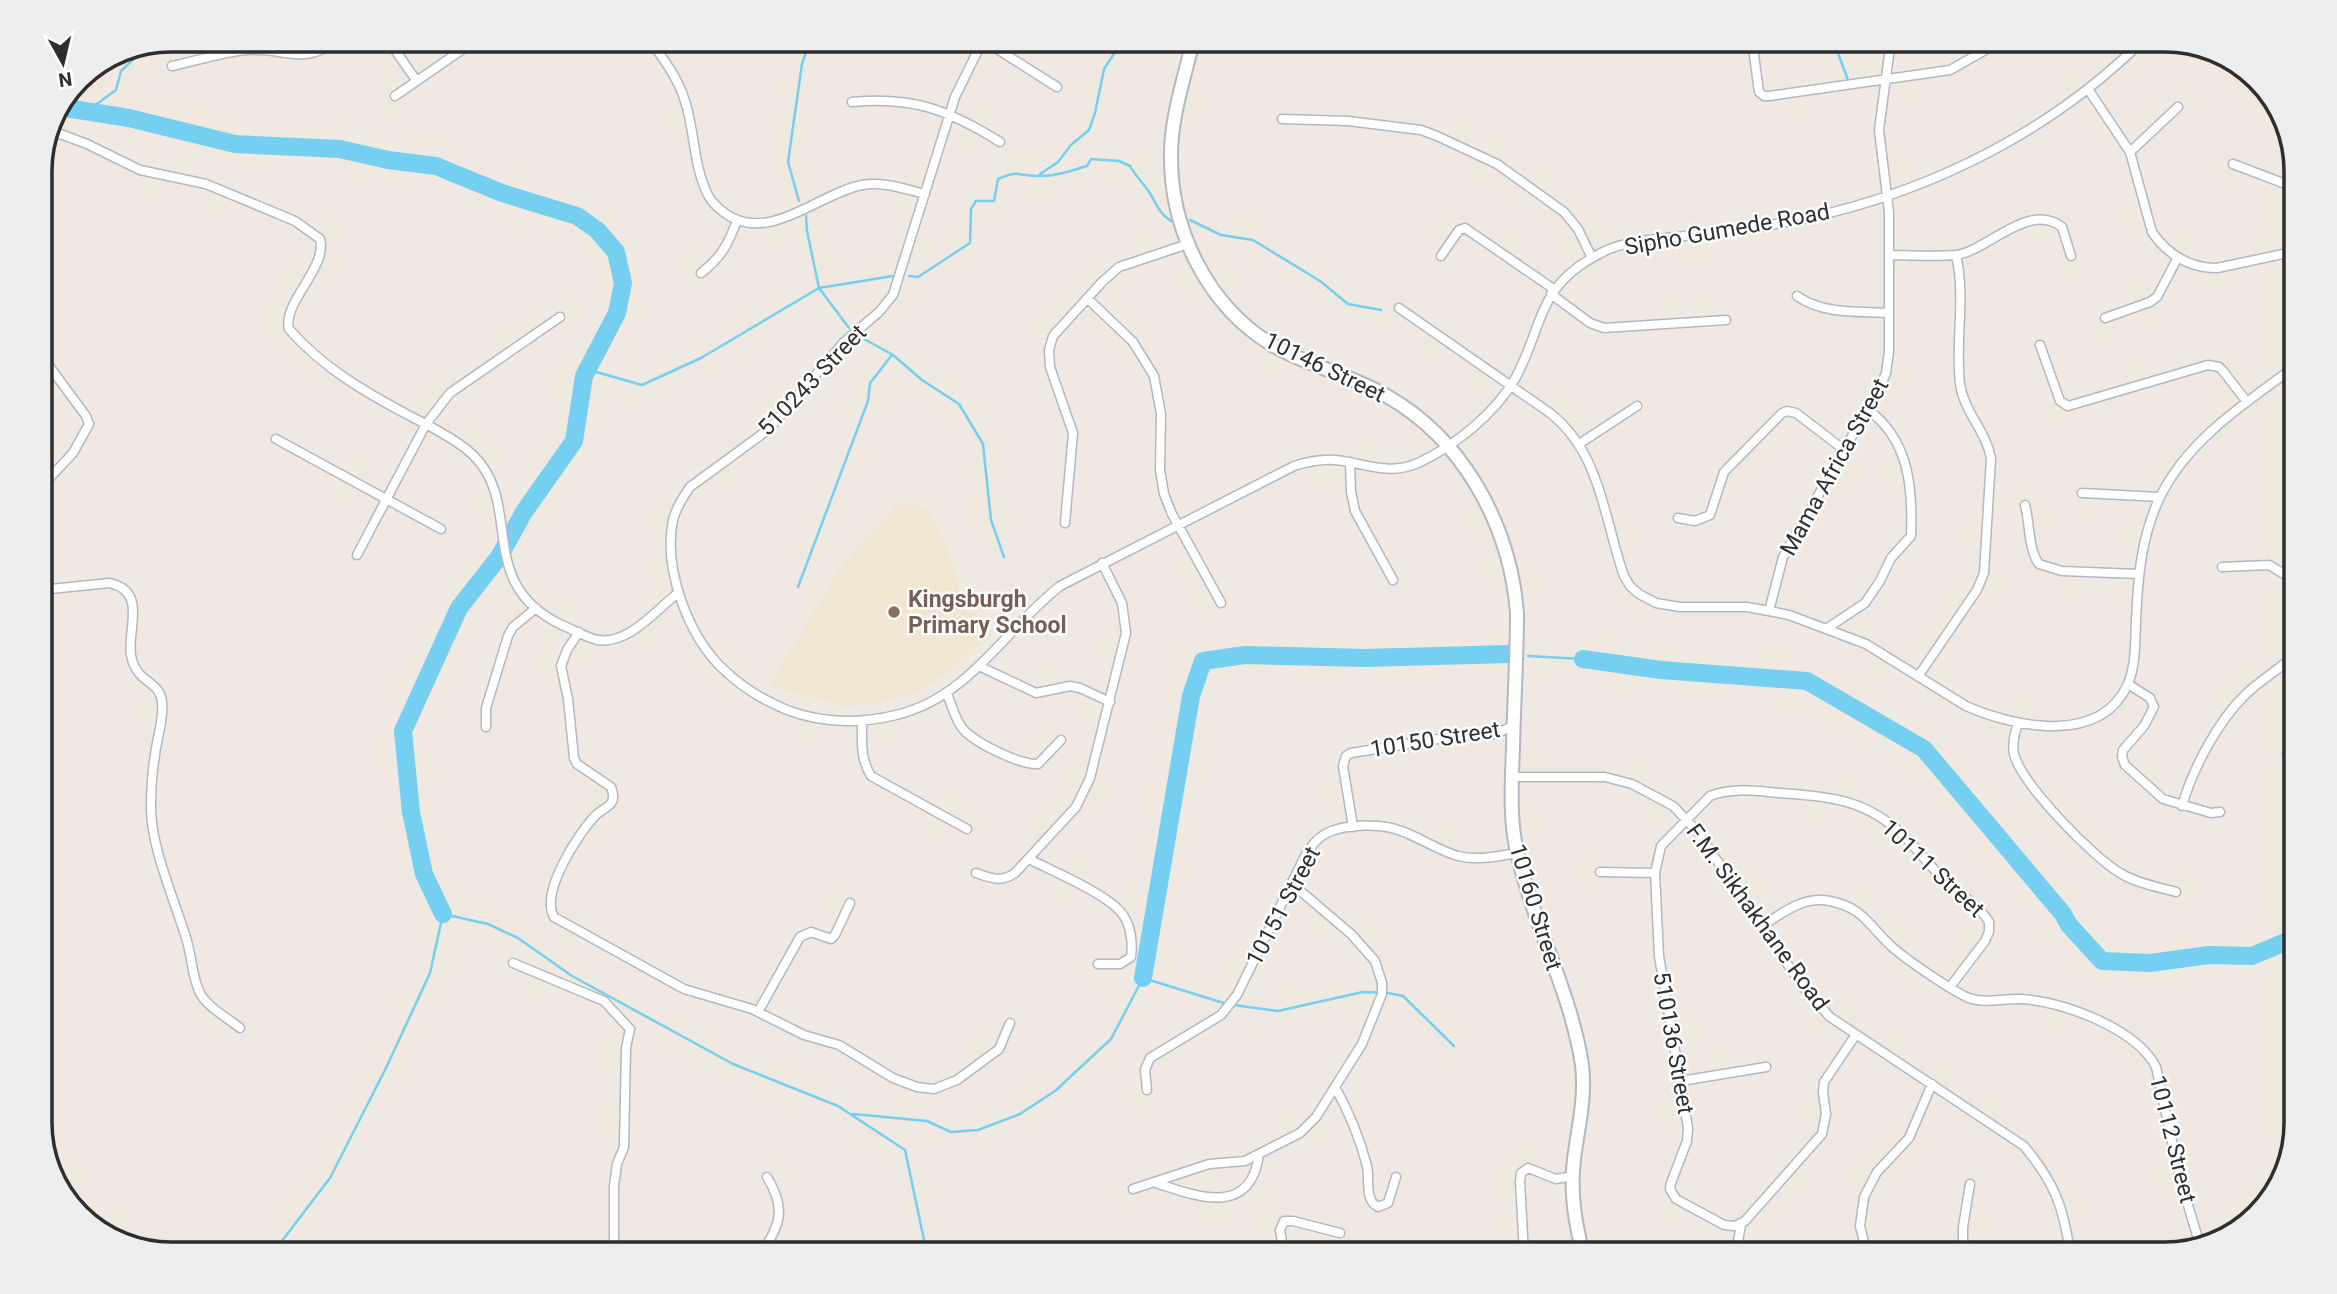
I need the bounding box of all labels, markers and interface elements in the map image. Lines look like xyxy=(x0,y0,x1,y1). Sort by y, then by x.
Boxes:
north arrow xyxy=(28,28,98,98)
text: N xyxy=(57,67,74,92)
street label: Sipho Gumede Road xyxy=(1622,198,1832,261)
street label: 510243 Street xyxy=(753,319,872,442)
street label: 10146 Street xyxy=(1260,327,1390,408)
street label: Mama Africa Street xyxy=(1775,374,1894,561)
place label: Kingsburgh Primary School xyxy=(908,586,1067,639)
marker: Kingsburgh Primary School xyxy=(886,604,902,620)
street label: 10150 Street xyxy=(1368,716,1502,763)
street label: 10111 Street xyxy=(1876,814,1990,923)
street label: F.M. Sikhakhane Road xyxy=(1681,819,1834,1016)
street label: 10160 Street xyxy=(1503,841,1568,974)
street label: 10151 Street xyxy=(1241,842,1326,970)
street label: 510136 Street xyxy=(1648,970,1699,1116)
street label: 10112 Street xyxy=(2144,1072,2201,1206)

